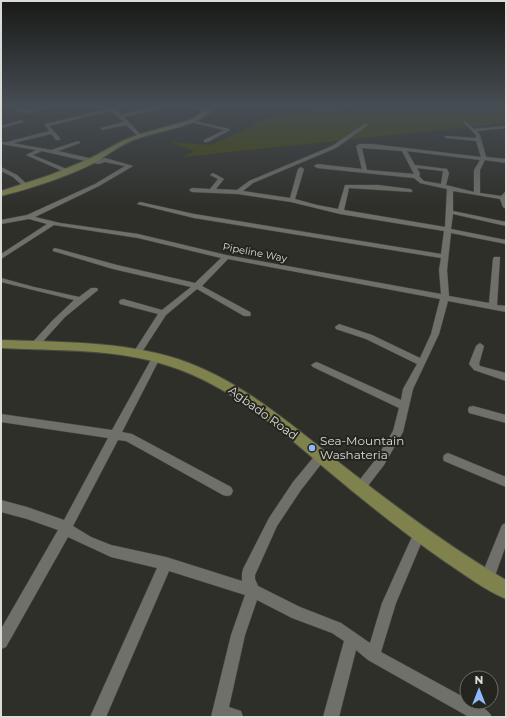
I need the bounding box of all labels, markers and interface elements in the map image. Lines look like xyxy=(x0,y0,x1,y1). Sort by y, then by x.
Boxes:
street label: Pipeline Way xyxy=(222,240,289,265)
street label: Agbado Road xyxy=(226,382,301,443)
place label: Sea-Mountain Washateria xyxy=(320,433,404,462)
marker: Sea-Mountain Washateria xyxy=(307,443,317,453)
north arrow xyxy=(459,670,499,710)
text: N xyxy=(475,673,483,687)

